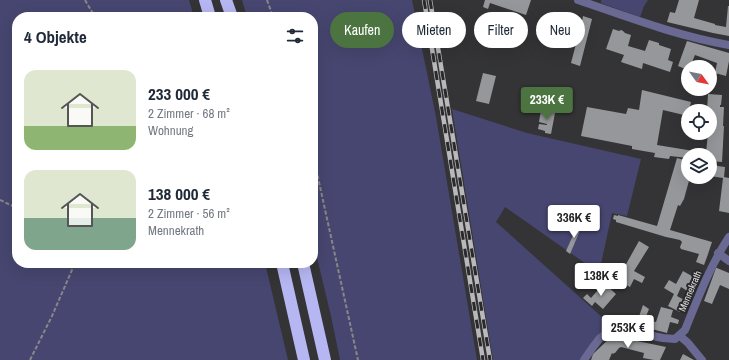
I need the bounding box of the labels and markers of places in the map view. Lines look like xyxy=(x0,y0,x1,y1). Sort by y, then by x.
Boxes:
pin: 233K € xyxy=(514,87,580,121)
pin: 336K € xyxy=(541,205,607,239)
pin: 138K € xyxy=(568,263,634,297)
pin: 253K € xyxy=(595,315,661,349)

